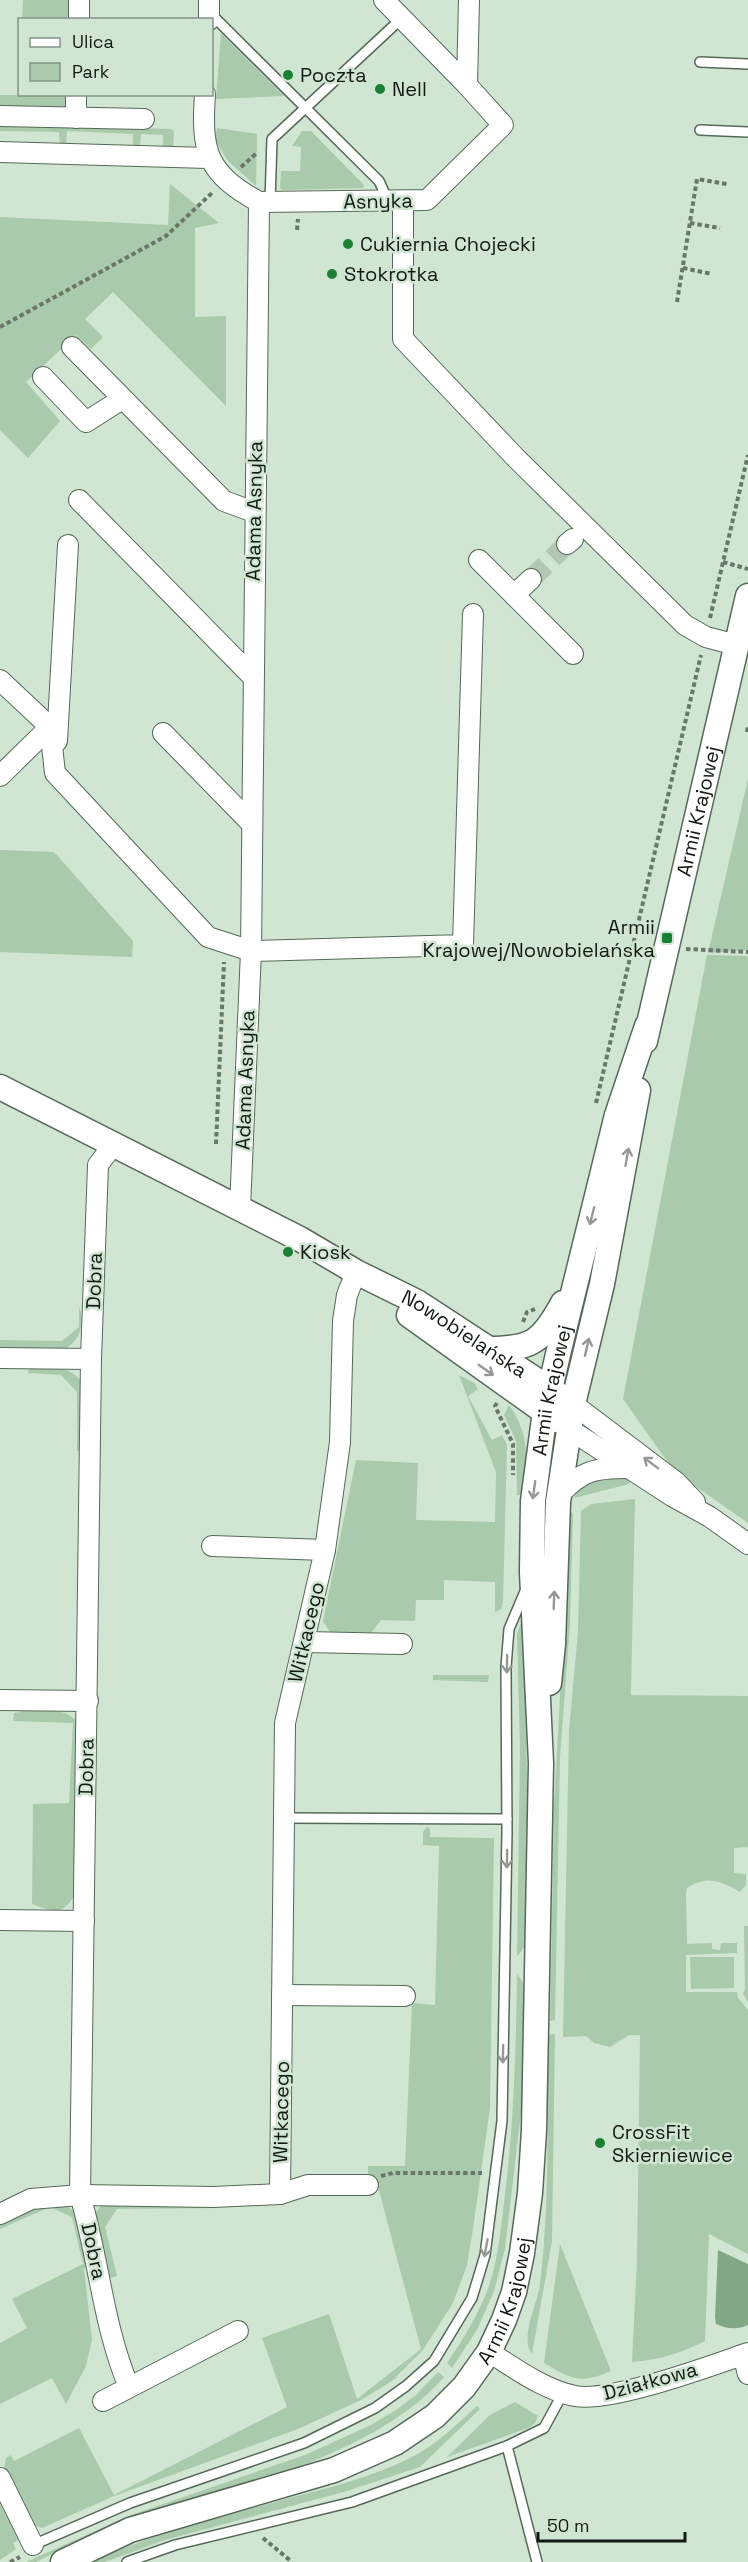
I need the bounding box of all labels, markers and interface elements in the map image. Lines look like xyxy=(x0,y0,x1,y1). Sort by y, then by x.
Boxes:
legend xyxy=(18,18,213,96)
text: Ulica xyxy=(72,30,114,53)
text: Park xyxy=(72,60,110,83)
place label: Poczta xyxy=(300,62,367,88)
marker: Poczta xyxy=(281,68,295,82)
place label: Nell xyxy=(392,76,427,102)
marker: Nell xyxy=(373,82,387,96)
street label: Asnyka xyxy=(343,187,413,215)
place label: Cukiernia Chojecki xyxy=(360,231,536,257)
marker: Cukiernia Chojecki xyxy=(341,237,355,251)
place label: Stokrotka xyxy=(344,261,439,287)
marker: Stokrotka xyxy=(325,267,339,281)
street label: Adama Asnyka xyxy=(240,441,268,581)
street label: Armii Krajowej xyxy=(671,743,726,879)
place label: Armii Krajowej/Nowobielańska xyxy=(423,914,655,963)
marker: Armii Krajowej/Nowobielańska xyxy=(660,931,674,945)
street label: Adama Asnyka xyxy=(230,1010,260,1150)
one-way arrow xyxy=(621,1147,632,1167)
one-way arrow xyxy=(586,1206,598,1225)
place label: Kiosk xyxy=(300,1239,351,1265)
marker: Kiosk xyxy=(281,1245,295,1259)
street label: Dobra xyxy=(80,1252,108,1310)
street label: Nowobielańska xyxy=(397,1283,532,1384)
street label: Armii Krajowej xyxy=(526,1322,578,1457)
one-way arrow xyxy=(581,1338,593,1357)
one-way arrow xyxy=(478,1364,494,1376)
one-way arrow xyxy=(643,1457,659,1470)
one-way arrow xyxy=(529,1480,540,1500)
street label: Witkacego xyxy=(282,1579,330,1685)
one-way arrow xyxy=(549,1591,560,1611)
one-way arrow xyxy=(501,1654,513,1674)
street label: Dobra xyxy=(73,1738,99,1796)
one-way arrow xyxy=(501,1849,512,1869)
one-way arrow xyxy=(497,2044,509,2064)
street label: Witkacego xyxy=(267,2061,295,2163)
place label: CrossFit Skierniewice xyxy=(612,2119,733,2168)
marker: CrossFit Skierniewice xyxy=(593,2136,607,2150)
street label: Dobra xyxy=(75,2220,113,2282)
street label: Armii Krajowej xyxy=(471,2236,537,2370)
one-way arrow xyxy=(480,2238,491,2257)
street label: Działkowa xyxy=(600,2356,700,2406)
scale bar xyxy=(538,2505,685,2543)
text: 50 m xyxy=(547,2514,589,2537)

